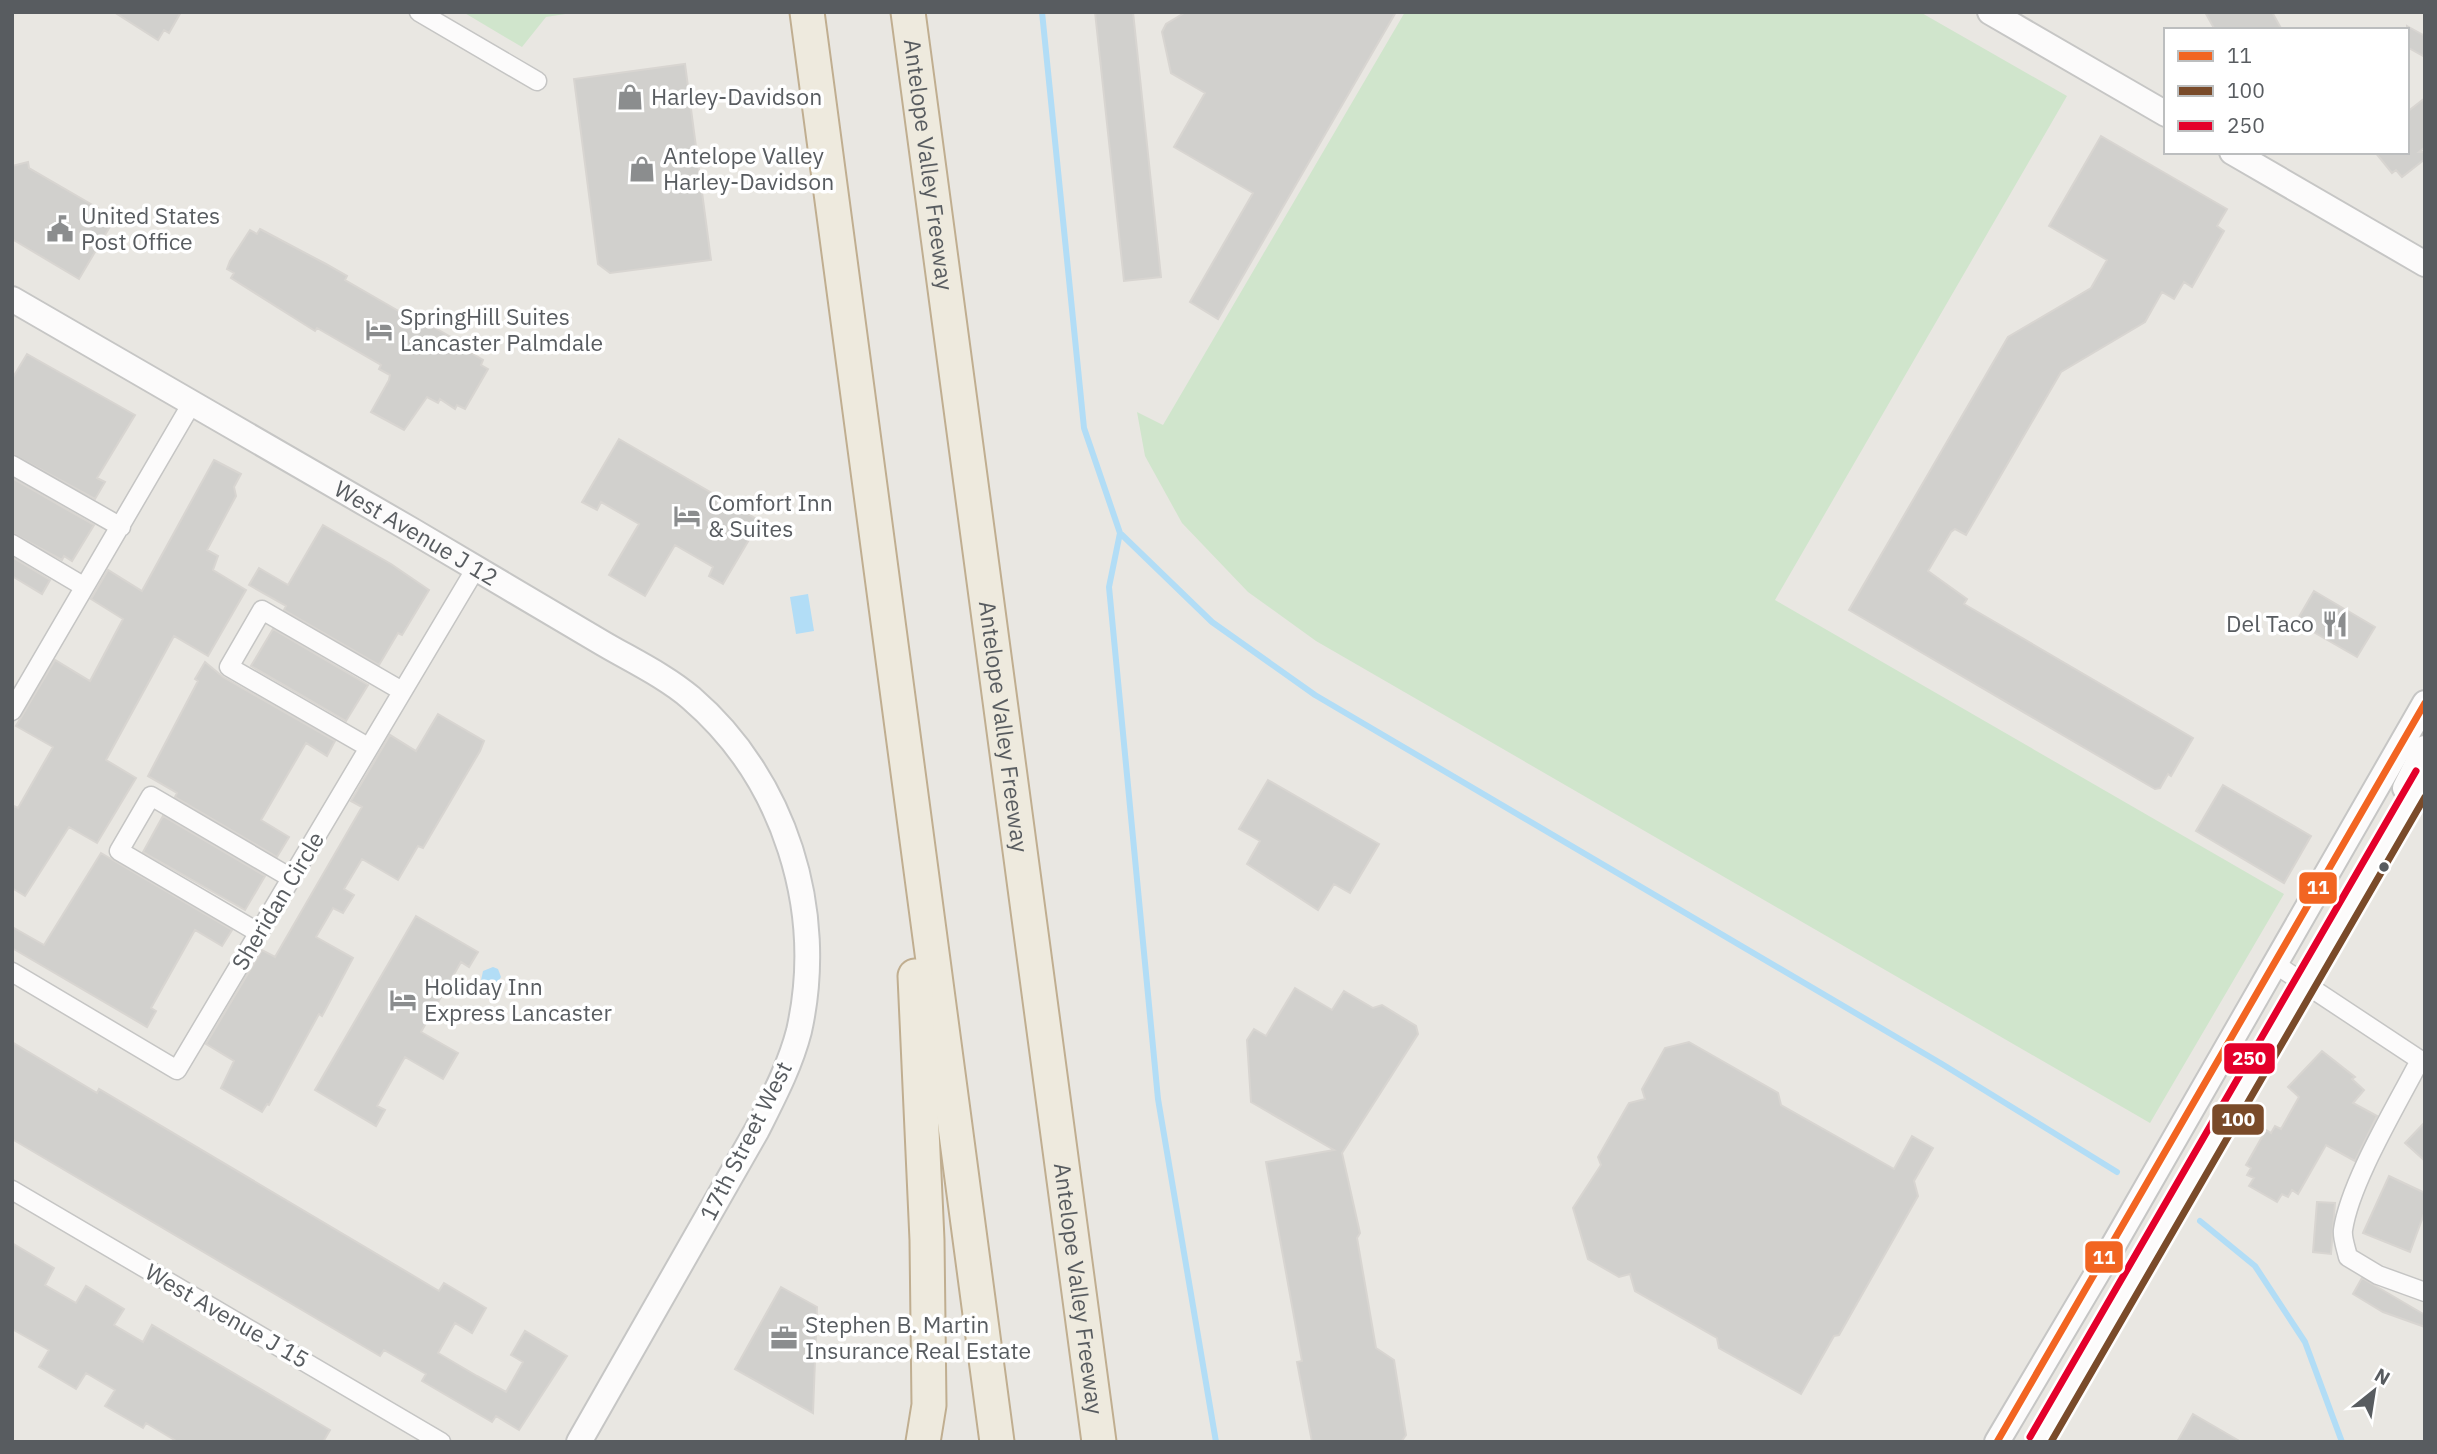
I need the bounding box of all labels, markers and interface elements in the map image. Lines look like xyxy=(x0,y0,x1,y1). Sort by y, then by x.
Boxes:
legend xyxy=(2164,28,2409,154)
street label: Antelope Valley Freeway xyxy=(898,37,961,293)
text: 11 xyxy=(2227,41,2252,69)
text: 100 xyxy=(2227,76,2265,104)
place label: Harley-Davidson xyxy=(651,81,822,111)
shop icon: Harley-Davidson xyxy=(615,82,645,112)
text: 250 xyxy=(2227,111,2265,139)
place label: Antelope Valley Harley-Davidson xyxy=(663,140,834,196)
shop icon: Antelope Valley Harley-Davidson xyxy=(627,154,657,184)
place label: United States Post Office xyxy=(81,200,220,256)
public building icon: United States Post Office xyxy=(45,214,75,244)
place label: SpringHill Suites Lancaster Palmdale xyxy=(400,301,603,357)
hotel icon: SpringHill Suites Lancaster Palmdale xyxy=(364,315,394,345)
street label: West Avenue J 12 xyxy=(329,473,504,592)
place label: Comfort Inn & Suites xyxy=(708,487,833,543)
hotel icon: Comfort Inn & Suites xyxy=(672,501,702,531)
street label: Antelope Valley Freeway xyxy=(973,599,1036,855)
place label: Del Taco xyxy=(2226,608,2314,638)
restaurant icon: Del Taco xyxy=(2320,609,2350,639)
street label: Sheridan Circle xyxy=(224,826,330,975)
unlabelled marker xyxy=(2377,860,2391,874)
line badge: 11 xyxy=(2298,871,2338,905)
text: 11 xyxy=(2307,875,2330,899)
place label: Holiday Inn Express Lancaster xyxy=(424,971,612,1027)
hotel icon: Holiday Inn Express Lancaster xyxy=(388,985,418,1015)
line badge: 250 xyxy=(2223,1042,2276,1075)
text: 250 xyxy=(2232,1046,2266,1070)
street label: 17th Street West xyxy=(692,1056,798,1225)
line badge: 100 xyxy=(2211,1103,2265,1136)
text: 100 xyxy=(2221,1107,2255,1131)
street label: Antelope Valley Freeway xyxy=(1048,1161,1111,1417)
line badge: 11 xyxy=(2084,1240,2124,1274)
text: 11 xyxy=(2093,1245,2116,1269)
street label: West Avenue J 15 xyxy=(140,1256,315,1374)
place label: Stephen B. Martin Insurance Real Estate xyxy=(805,1309,1031,1365)
office icon: Stephen B. Martin Insurance Real Estate xyxy=(769,1323,799,1353)
north arrow xyxy=(2339,1356,2409,1426)
text: N xyxy=(2371,1362,2394,1390)

